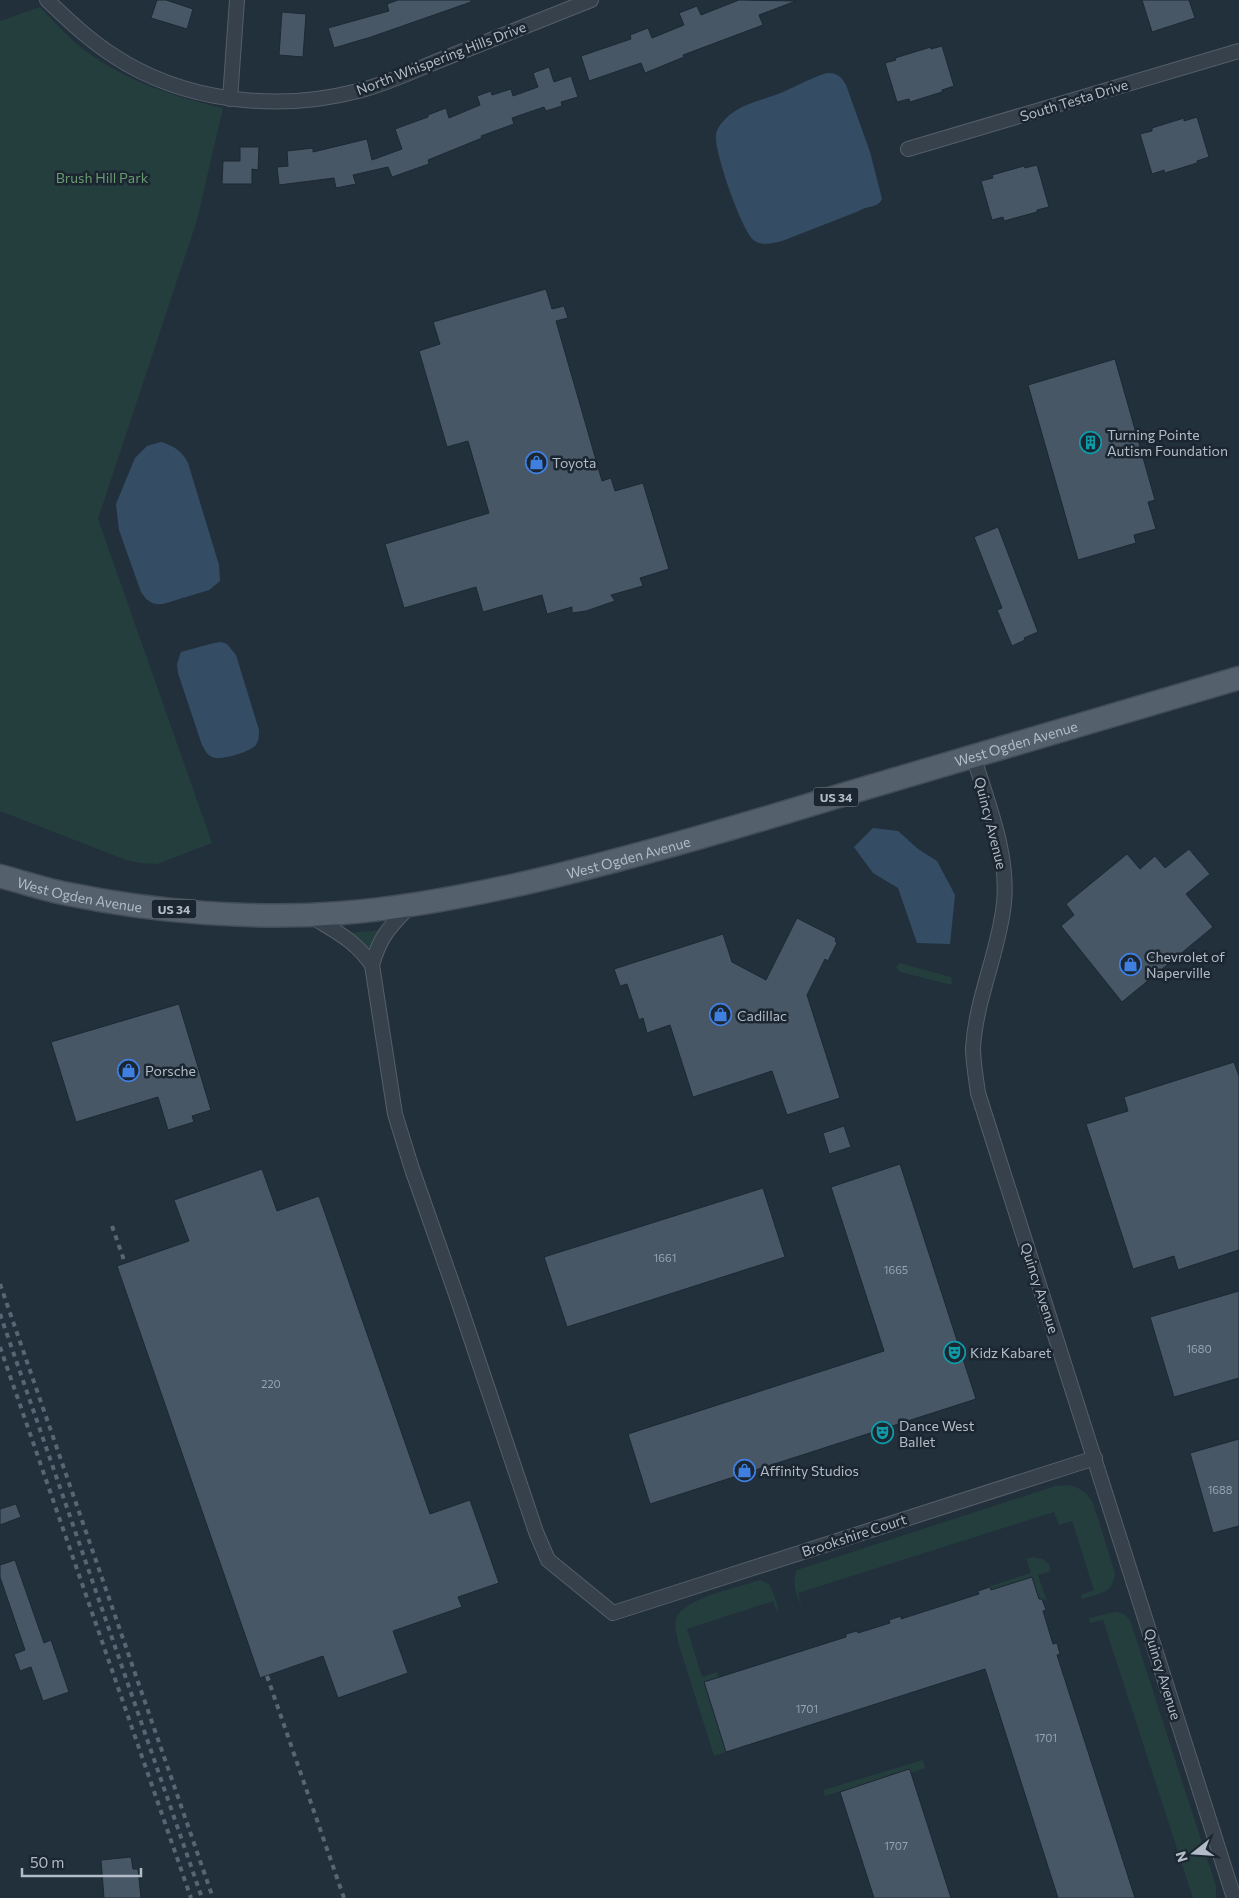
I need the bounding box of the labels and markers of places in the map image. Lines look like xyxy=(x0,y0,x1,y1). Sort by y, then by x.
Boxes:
place label: Turning Pointe Autism Foundation xyxy=(1107,426,1228,459)
building icon: Turning Pointe Autism Foundation xyxy=(1079,430,1103,454)
shop icon: Toyota xyxy=(524,450,548,474)
place label: Toyota xyxy=(552,454,596,471)
place label: Chevrolet of Naperville xyxy=(1146,948,1225,981)
shop icon: Chevrolet of Naperville xyxy=(1118,952,1142,976)
shop icon: Cadillac xyxy=(709,1003,733,1027)
place label: Cadillac xyxy=(737,1007,787,1024)
shop icon: Porsche xyxy=(117,1058,141,1082)
place label: Porsche xyxy=(145,1062,196,1079)
theatre icon: Kidz Kabaret xyxy=(942,1340,966,1364)
place label: Kidz Kabaret xyxy=(970,1344,1052,1361)
place label: Dance West Ballet xyxy=(899,1417,975,1450)
theatre icon: Dance West Ballet xyxy=(871,1421,895,1445)
shop icon: Affinity Studios xyxy=(732,1458,756,1482)
place label: Affinity Studios xyxy=(760,1462,859,1479)

